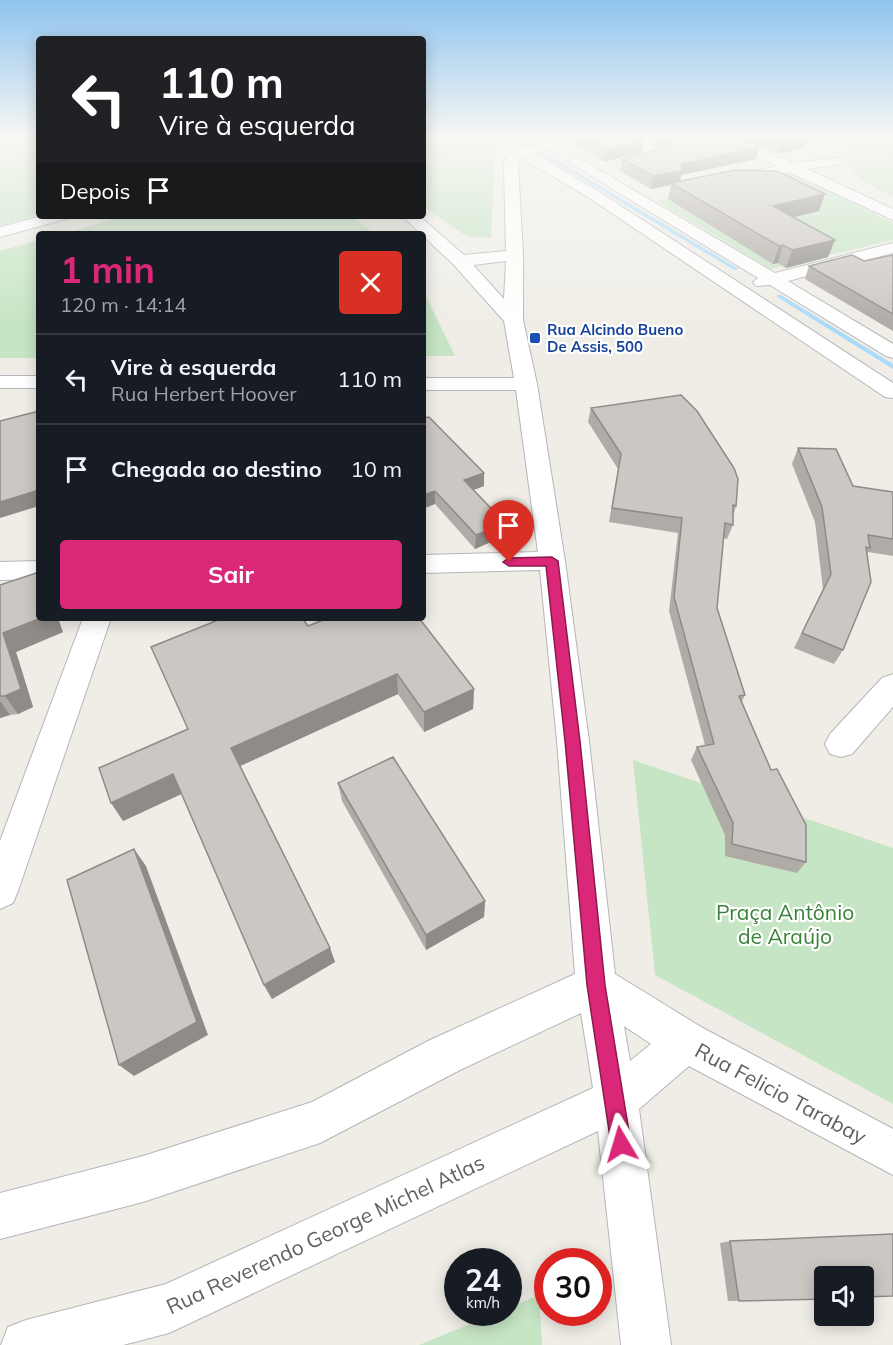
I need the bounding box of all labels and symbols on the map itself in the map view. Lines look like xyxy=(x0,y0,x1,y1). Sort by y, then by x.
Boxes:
place label: Rua Alcindo Bueno De Assis, 500 xyxy=(547,320,683,356)
marker: Rua Alcindo Bueno De Assis, 500 xyxy=(528,331,542,345)
pin xyxy=(483,500,534,562)
park label: Praça Antônio de Araújo xyxy=(716,899,854,949)
street label: Rua Felicio Tarabay xyxy=(691,1037,871,1149)
position arrow xyxy=(589,1112,653,1176)
street label: Rua Reverendo George Michel Atlas xyxy=(162,1149,488,1319)
speed limit sign: 30 xyxy=(534,1248,612,1326)

